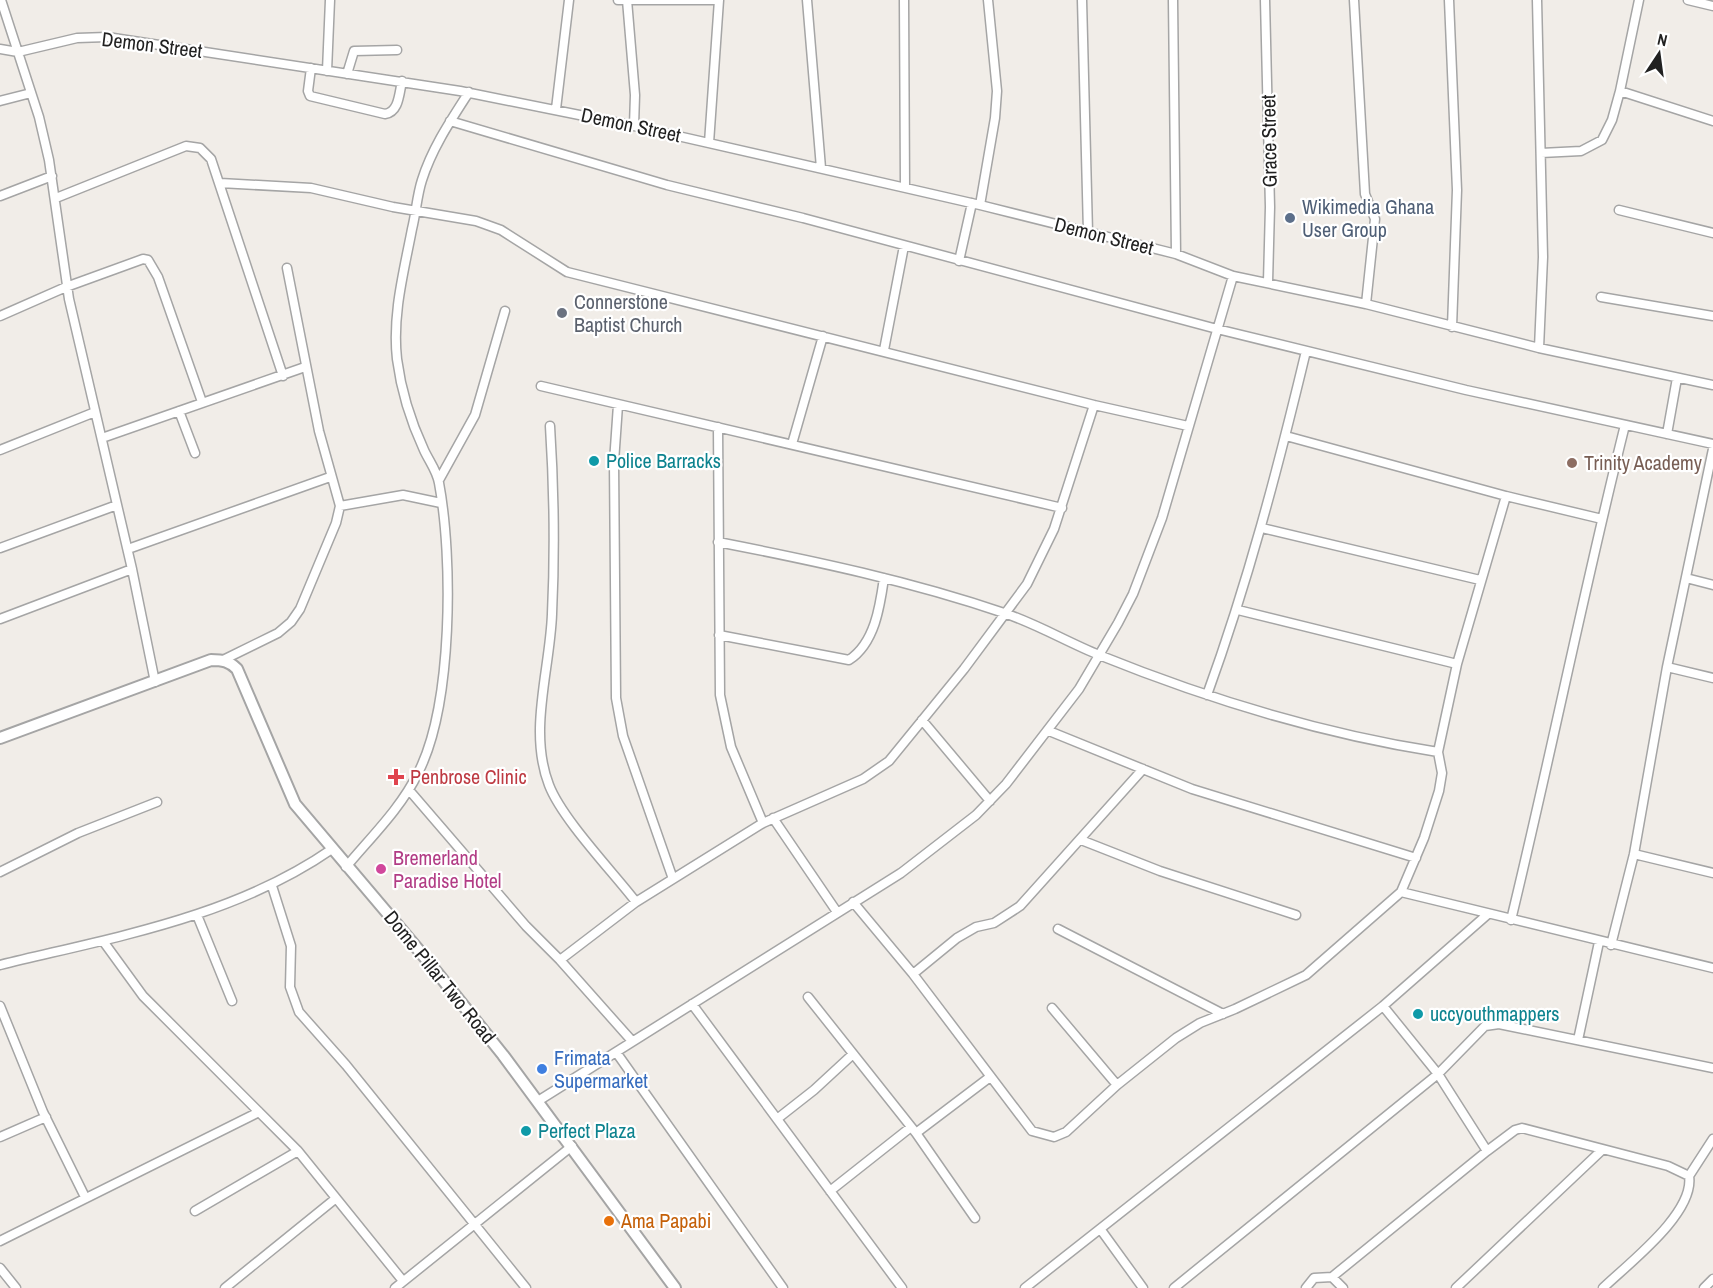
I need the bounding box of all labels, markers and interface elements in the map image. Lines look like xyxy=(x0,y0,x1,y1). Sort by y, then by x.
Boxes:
north arrow xyxy=(1629,24,1689,84)
street label: Demon Street xyxy=(100,25,204,64)
text: N xyxy=(1655,28,1669,51)
street label: Grace Street xyxy=(1254,94,1283,188)
street label: Demon Street xyxy=(579,101,684,148)
place label: Wikimedia Ghana User Group xyxy=(1302,193,1434,243)
street label: Demon Street xyxy=(1052,210,1157,261)
marker: Wikimedia Ghana User Group xyxy=(1283,211,1297,225)
place label: Connerstone Baptist Church xyxy=(574,288,682,338)
marker: Connerstone Baptist Church xyxy=(555,306,569,320)
place label: Police Barracks xyxy=(606,447,721,474)
place label: Trinity Academy xyxy=(1584,449,1703,476)
marker: Police Barracks xyxy=(587,454,601,468)
marker: Trinity Academy xyxy=(1565,456,1579,470)
place label: Penbrose Clinic xyxy=(410,763,527,790)
marker: Penbrose Clinic xyxy=(387,768,405,786)
place label: Bremerland Paradise Hotel xyxy=(393,844,501,894)
marker: Bremerland Paradise Hotel xyxy=(374,862,388,876)
street label: Dome Pillar Two Road xyxy=(378,905,502,1049)
place label: uccyouthmappers xyxy=(1430,1000,1559,1027)
marker: uccyouthmappers xyxy=(1411,1007,1425,1021)
place label: Frimata Supermarket xyxy=(554,1044,648,1094)
marker: Frimata Supermarket xyxy=(535,1062,549,1076)
place label: Perfect Plaza xyxy=(538,1117,636,1144)
marker: Perfect Plaza xyxy=(519,1124,533,1138)
place label: Ama Papabi xyxy=(620,1207,711,1234)
marker: Ama Papabi xyxy=(602,1214,616,1228)

